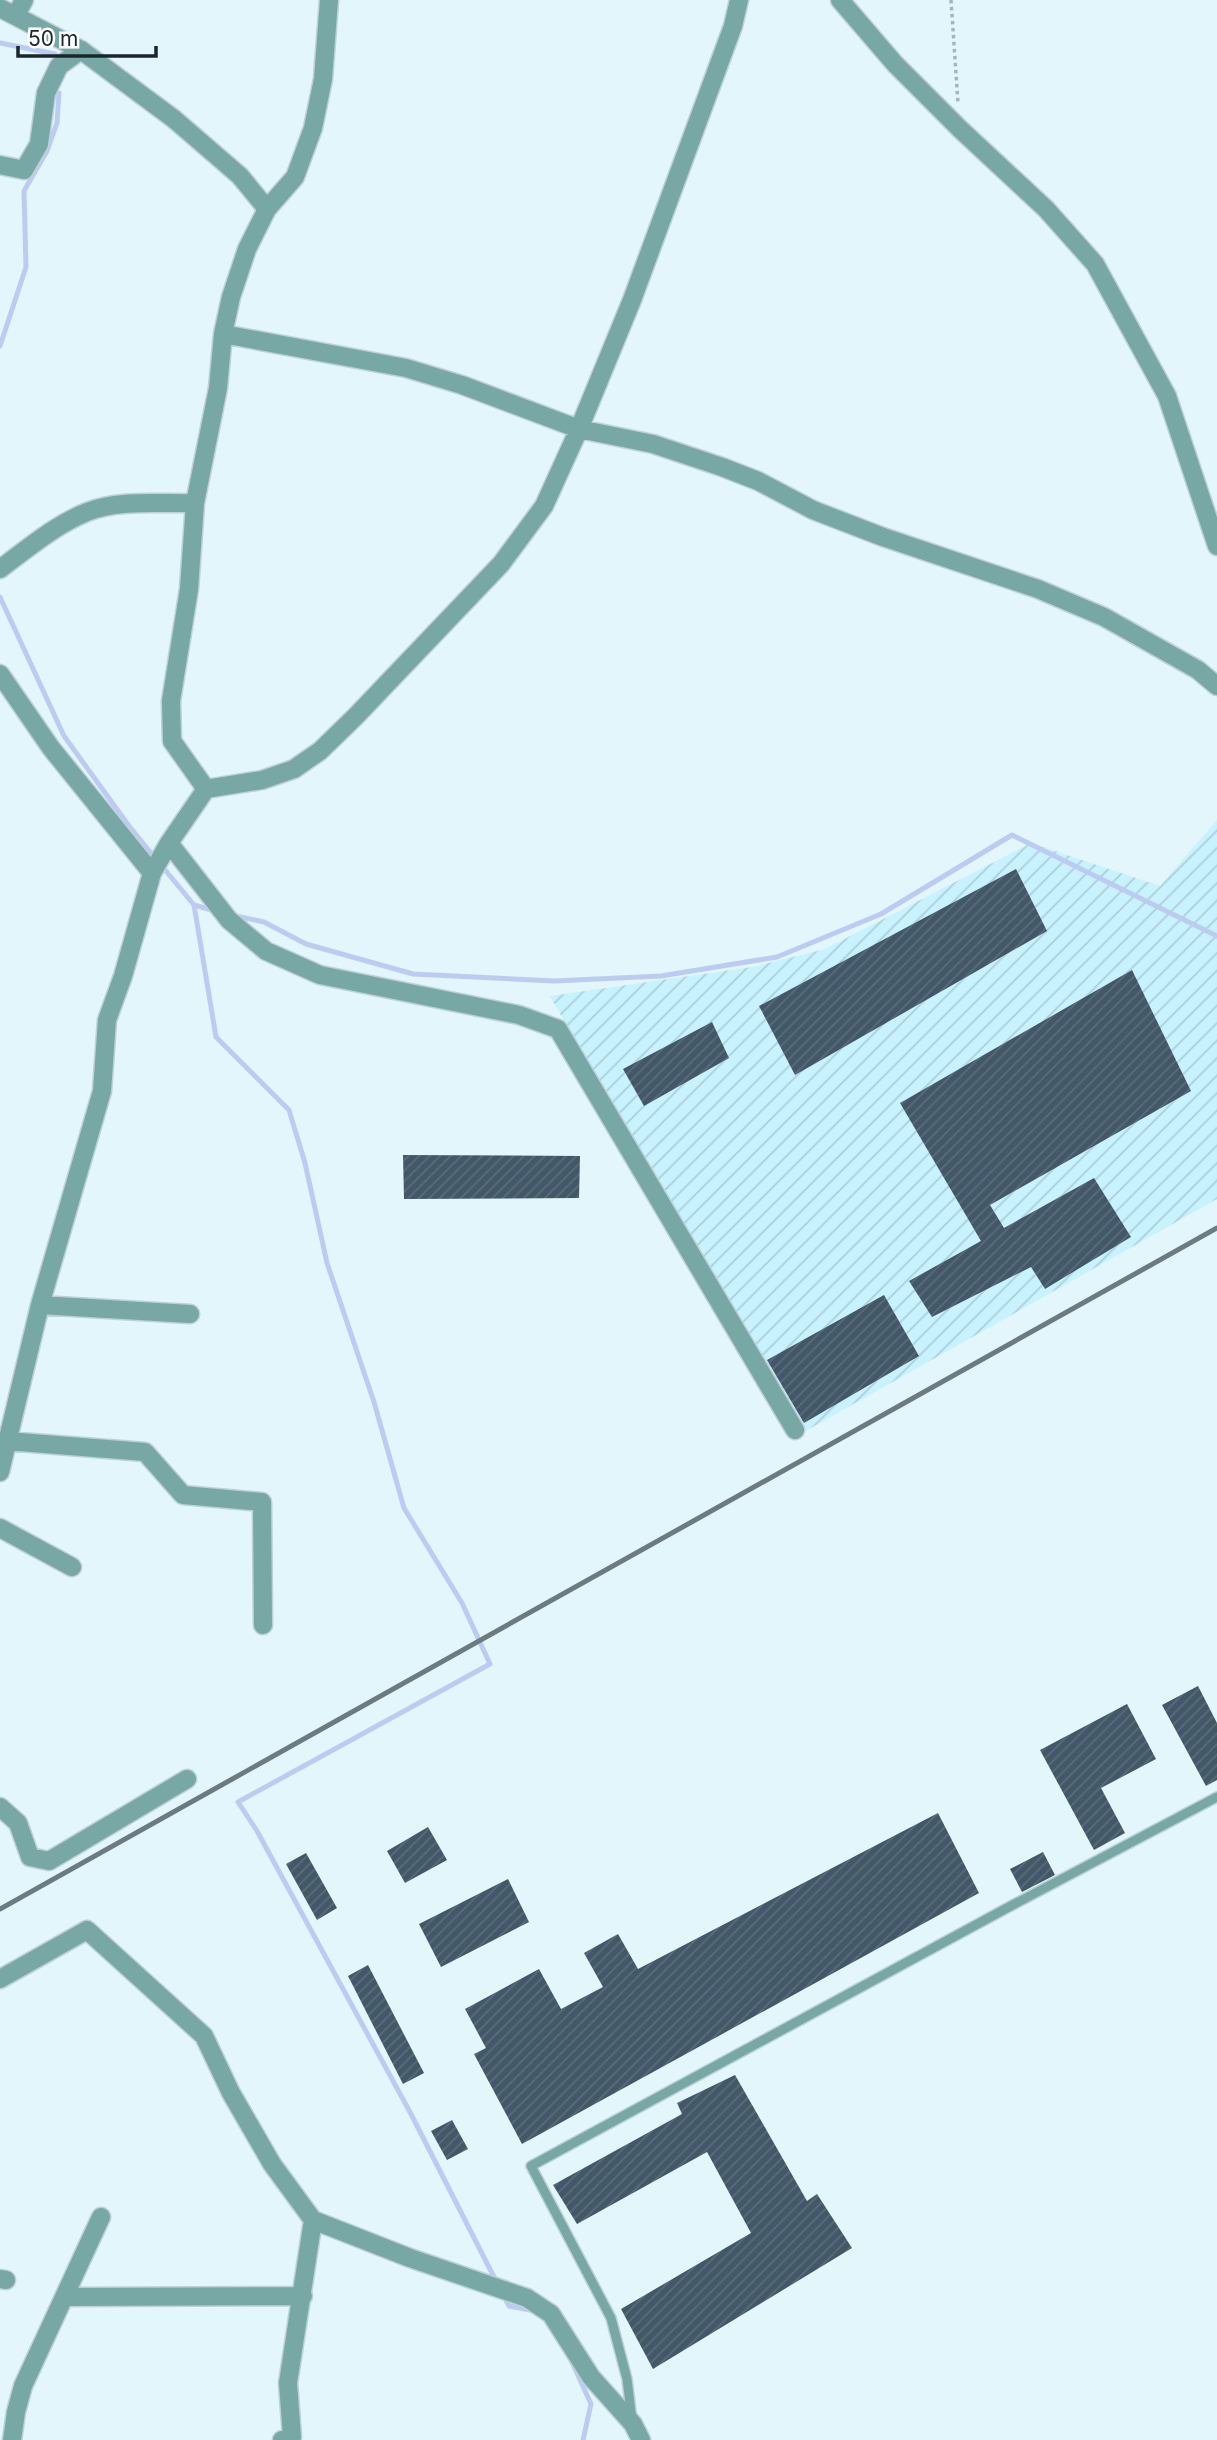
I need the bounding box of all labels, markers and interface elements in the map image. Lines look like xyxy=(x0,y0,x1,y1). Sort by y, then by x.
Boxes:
scale bar xyxy=(18,14,156,58)
text: 50 m xyxy=(28,26,78,51)

